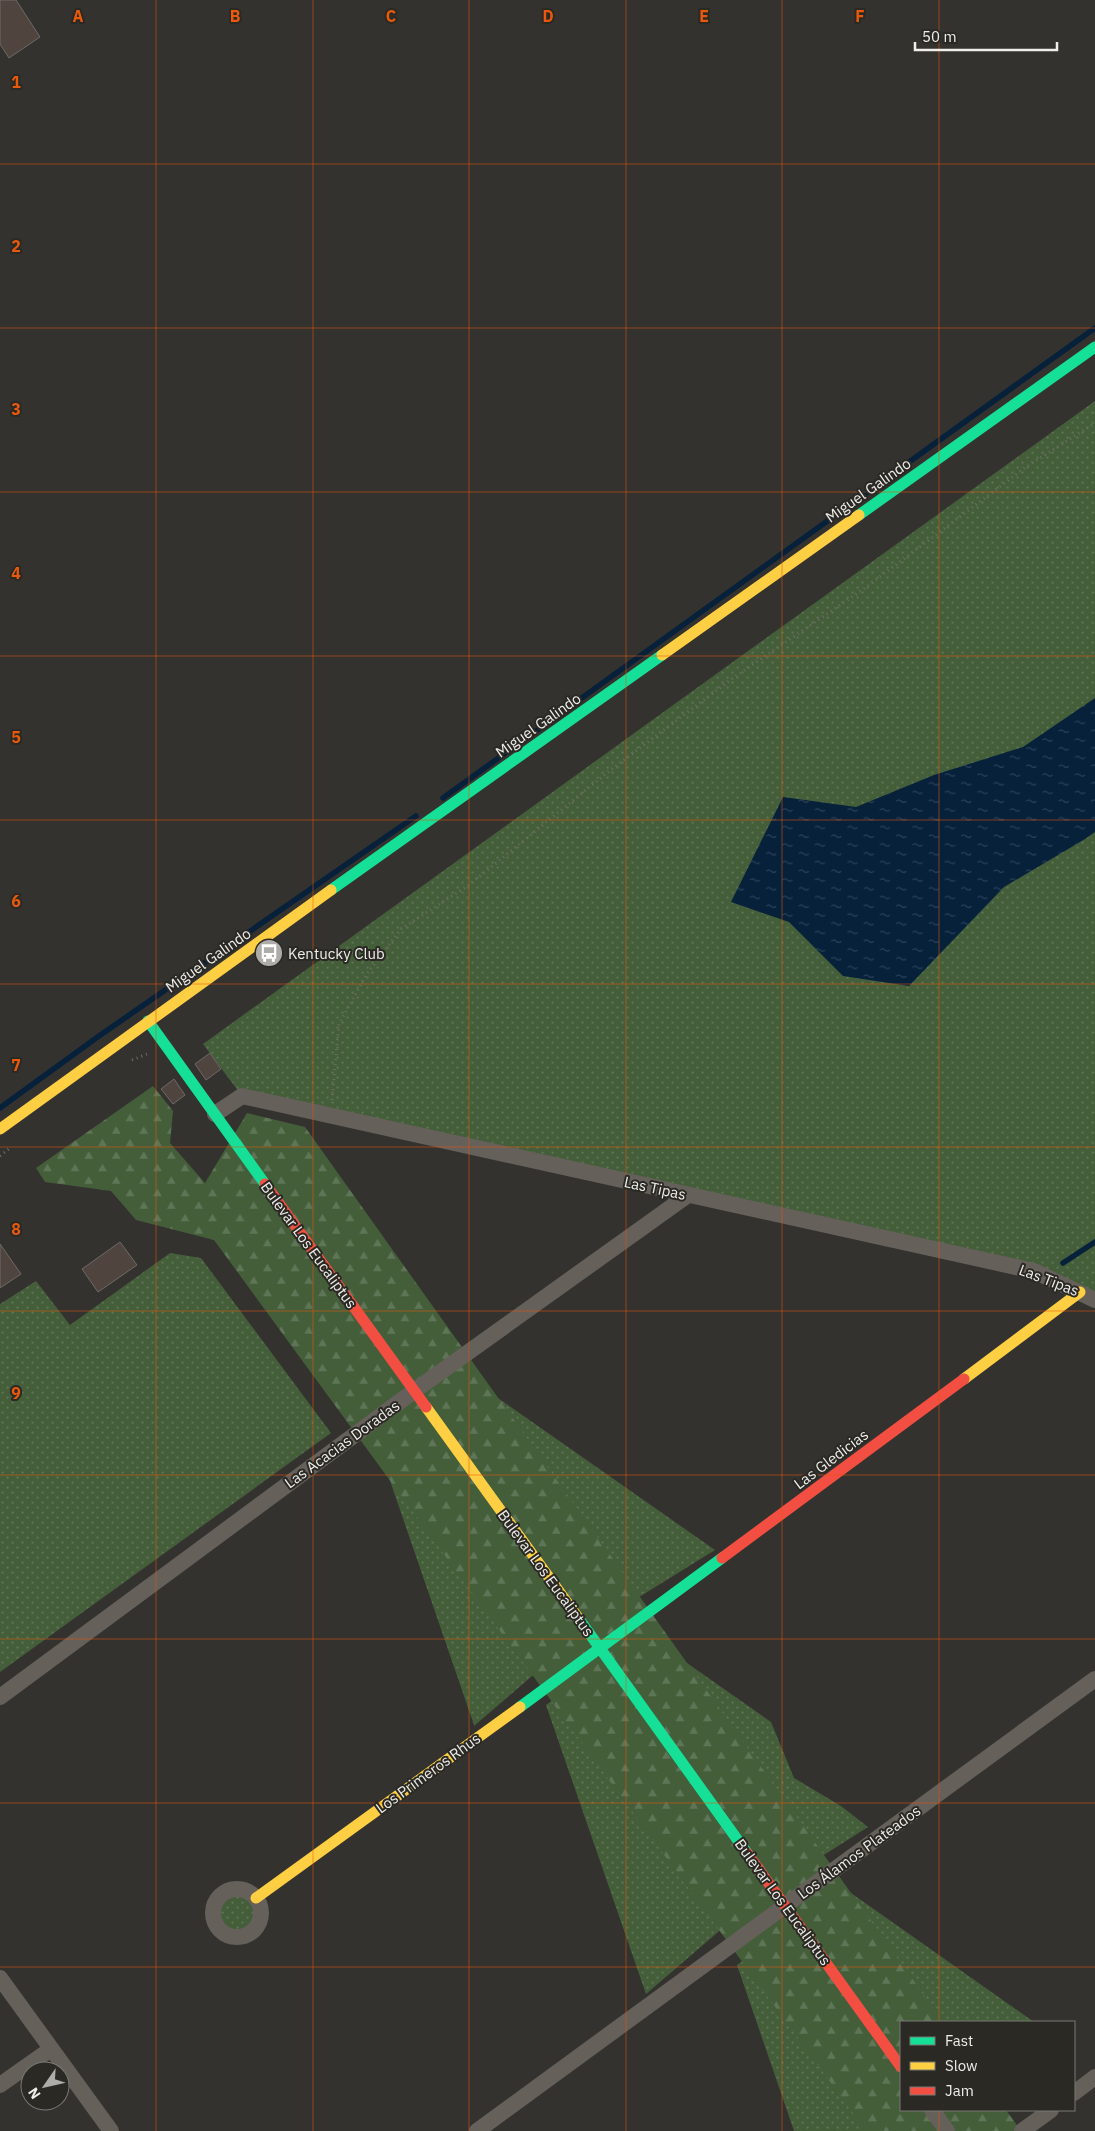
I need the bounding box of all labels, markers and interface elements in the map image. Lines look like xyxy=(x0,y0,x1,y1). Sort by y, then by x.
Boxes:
text: A xyxy=(73,6,84,26)
text: B xyxy=(230,6,241,26)
text: C xyxy=(386,6,396,26)
text: D xyxy=(542,6,554,26)
text: E xyxy=(699,6,709,26)
text: F xyxy=(855,6,865,26)
scale bar xyxy=(915,20,1058,52)
text: 50 m xyxy=(922,27,957,46)
text: 1 xyxy=(11,72,21,92)
text: 2 xyxy=(11,236,21,256)
text: 3 xyxy=(11,399,21,419)
street label: Miguel Galindo xyxy=(822,454,914,526)
text: 4 xyxy=(11,563,21,583)
street label: Miguel Galindo xyxy=(492,689,584,761)
text: 5 xyxy=(11,727,21,747)
text: 6 xyxy=(11,891,21,911)
street label: Miguel Galindo xyxy=(162,924,254,996)
bus stop icon: Kentucky Club xyxy=(254,938,284,968)
place label: Kentucky Club xyxy=(288,944,385,963)
text: 7 xyxy=(11,1055,21,1075)
street label: Las Tipas xyxy=(622,1172,688,1204)
street label: Bulevar Los Eucaliptus xyxy=(257,1178,361,1312)
text: 8 xyxy=(11,1219,21,1239)
street label: Las Tipas xyxy=(1016,1260,1082,1300)
text: 9 xyxy=(11,1383,21,1403)
street label: Las Acacias Doradas xyxy=(281,1396,403,1492)
street label: Las Gledicias xyxy=(790,1425,872,1493)
street label: Bulevar Los Eucaliptus xyxy=(494,1506,598,1640)
street label: Los Primeros Rhus xyxy=(372,1729,484,1817)
street label: Los Álamos Plateados xyxy=(794,1801,924,1903)
street label: Bulevar Los Eucaliptus xyxy=(731,1835,835,1969)
legend xyxy=(900,2021,1075,2111)
text: Fast xyxy=(945,2031,973,2050)
text: Slow xyxy=(945,2056,978,2075)
north arrow xyxy=(20,2061,70,2111)
text: Jam xyxy=(945,2081,974,2100)
text: N xyxy=(24,2084,45,2103)

